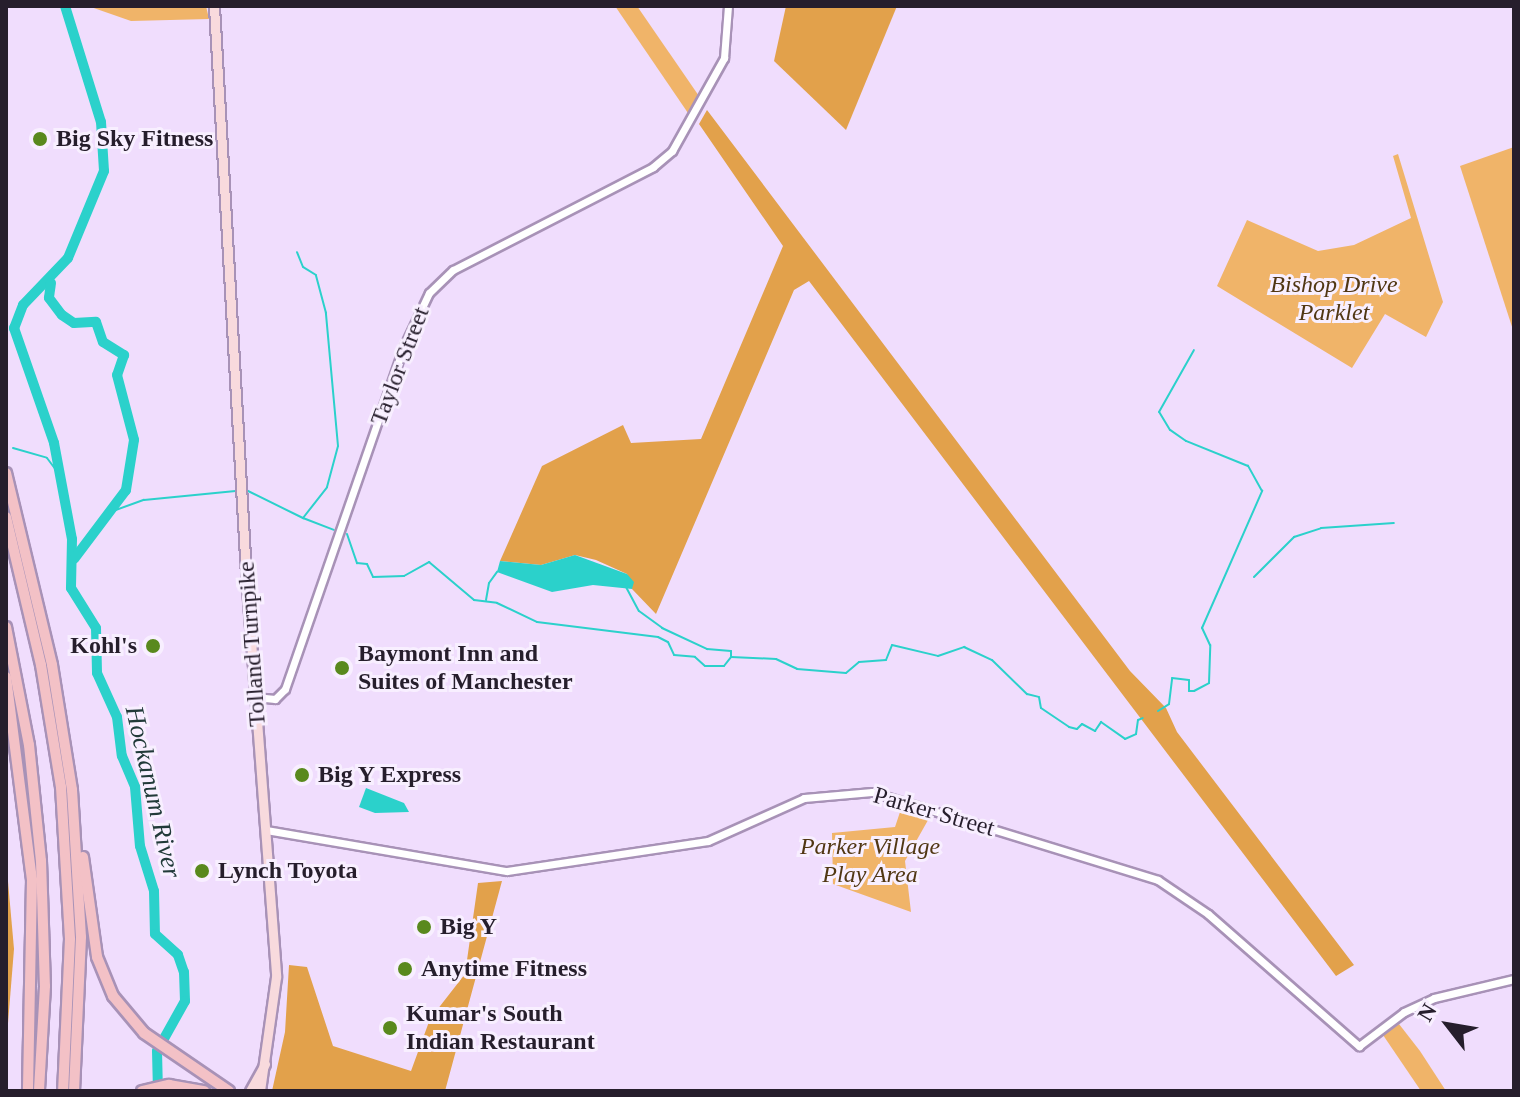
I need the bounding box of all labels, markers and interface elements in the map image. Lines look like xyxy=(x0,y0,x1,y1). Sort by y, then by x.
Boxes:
place label: Big Sky Fitness xyxy=(56,125,213,153)
marker: Big Sky Fitness xyxy=(31,130,49,148)
park label: Bishop Drive Parklet xyxy=(1270,271,1398,327)
street label: Taylor Street xyxy=(364,303,436,429)
street label: Tolland Turnpike xyxy=(232,560,272,728)
place label: Kohl's xyxy=(70,632,137,660)
marker: Kohl's xyxy=(144,637,162,655)
place label: Baymont Inn and Suites of Manchester xyxy=(358,640,573,696)
marker: Baymont Inn and Suites of Manchester xyxy=(333,659,351,677)
water label: Hockanum River xyxy=(118,703,188,881)
place label: Big Y Express xyxy=(318,761,463,789)
marker: Big Y Express xyxy=(293,766,311,784)
street label: Parker Street xyxy=(870,781,998,843)
park label: Parker Village Play Area xyxy=(800,833,940,889)
place label: Lynch Toyota xyxy=(218,857,358,885)
marker: Lynch Toyota xyxy=(193,862,211,880)
place label: Big Y xyxy=(440,913,498,941)
marker: Big Y xyxy=(415,918,433,936)
place label: Anytime Fitness xyxy=(421,955,587,983)
marker: Anytime Fitness xyxy=(396,960,414,978)
north arrow xyxy=(1408,985,1488,1065)
text: N xyxy=(1412,999,1442,1026)
place label: Kumar's South Indian Restaurant xyxy=(406,1000,595,1056)
marker: Kumar's South Indian Restaurant xyxy=(381,1019,399,1037)

